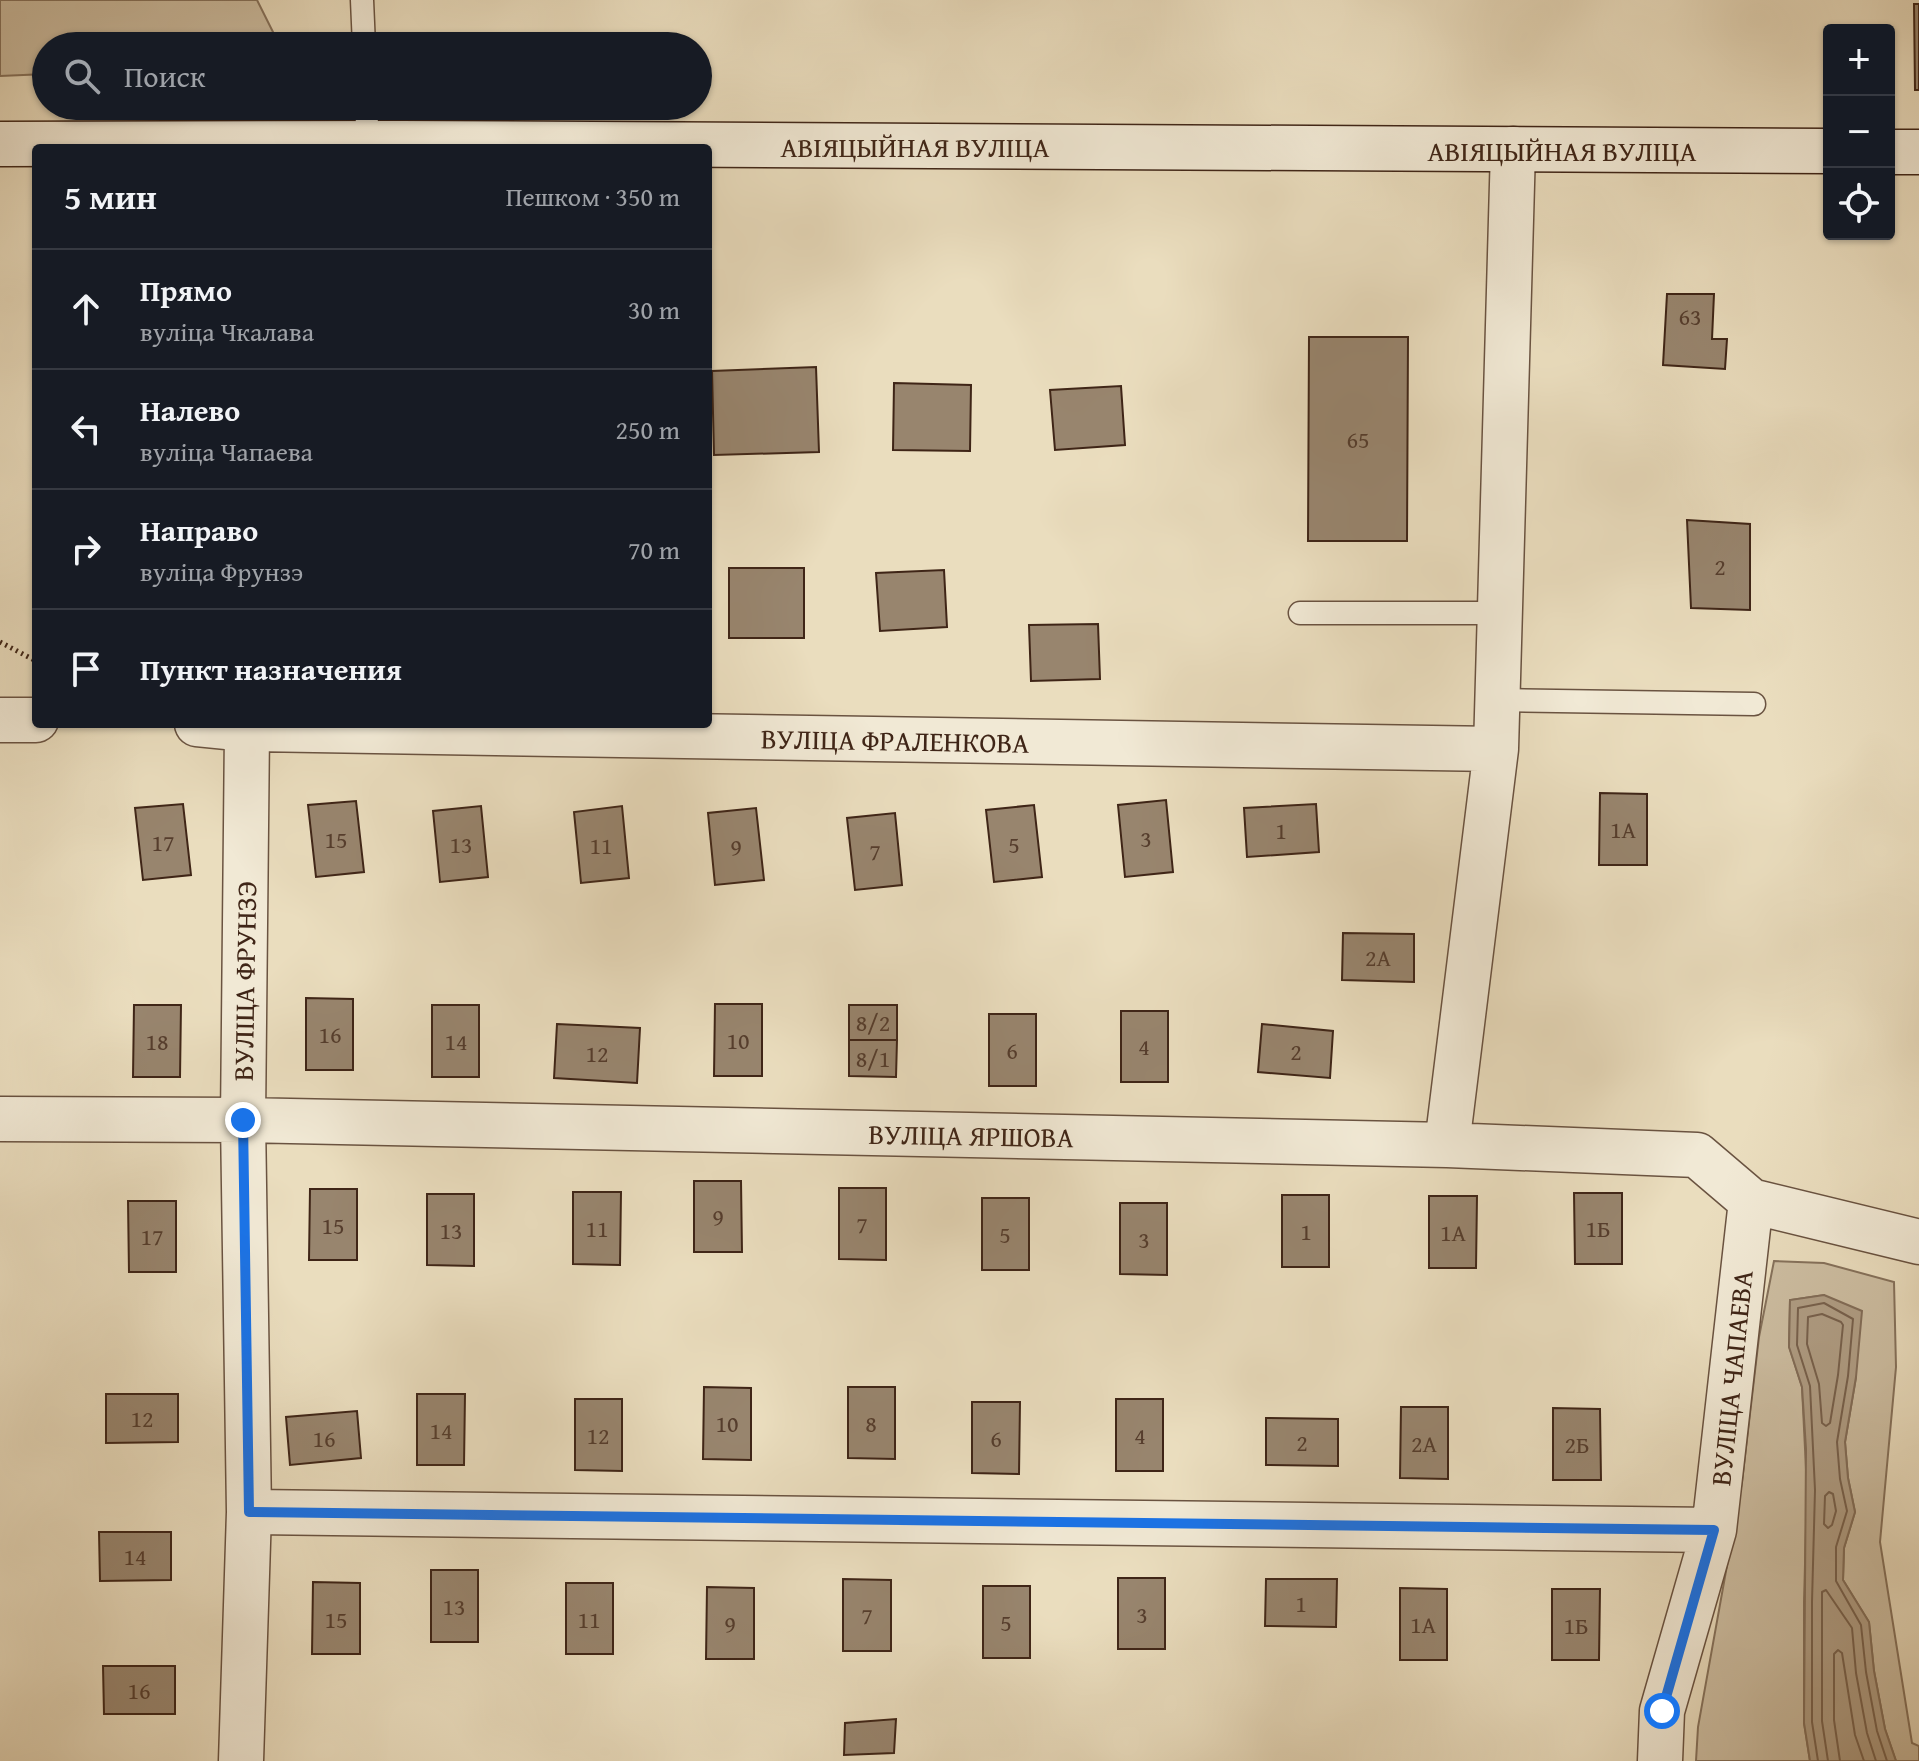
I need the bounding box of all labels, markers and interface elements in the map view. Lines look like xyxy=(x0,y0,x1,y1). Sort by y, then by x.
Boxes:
map controls xyxy=(1823,24,1895,240)
button: + xyxy=(1823,24,1895,96)
search box xyxy=(32,32,712,120)
icon: search xyxy=(60,54,104,98)
text: Поиск xyxy=(124,54,206,98)
button: − xyxy=(1823,96,1895,168)
street label: АВІЯЦЫЙНАЯ ВУЛІЦА xyxy=(781,126,1050,167)
street label: АВІЯЦЫЙНАЯ ВУЛІЦА xyxy=(1428,130,1697,171)
button: locate xyxy=(1823,168,1895,240)
text: 5 мин xyxy=(64,172,157,221)
text: Пешком · 350 m xyxy=(506,177,680,216)
text: Прямо xyxy=(140,268,232,312)
icon: ahead xyxy=(64,287,108,331)
text: 30 m xyxy=(628,290,680,329)
house number: 63 xyxy=(1678,299,1702,334)
text: вуліца Чкалава xyxy=(140,312,314,351)
text: Налево xyxy=(140,388,240,432)
icon: left xyxy=(64,407,108,451)
text: 250 m xyxy=(615,410,680,449)
house number: 65 xyxy=(1346,422,1370,457)
text: вуліца Чапаева xyxy=(140,432,313,471)
text: Направо xyxy=(140,508,258,552)
icon: right xyxy=(64,527,108,571)
text: 70 m xyxy=(628,530,680,569)
house number: 2 xyxy=(1714,549,1726,584)
text: вуліца Фрунзэ xyxy=(140,552,303,591)
icon: arrive xyxy=(64,647,108,691)
text: Пункт назначения xyxy=(140,647,402,691)
street label: ВУЛІЦА ФРАЛЕНКОВА xyxy=(760,717,1030,763)
house number: 1А xyxy=(1610,812,1637,847)
house number: 1 xyxy=(1275,813,1287,848)
house number: 3 xyxy=(1140,821,1152,856)
house number: 15 xyxy=(324,822,348,857)
house number: 17 xyxy=(151,825,175,860)
house number: 13 xyxy=(449,827,473,862)
house number: 5 xyxy=(1008,827,1020,862)
house number: 11 xyxy=(589,828,613,863)
house number: 9 xyxy=(730,829,742,864)
house number: 7 xyxy=(869,834,881,869)
street label: ВУЛІЦА ФРУНЗЭ xyxy=(222,881,266,1081)
house number: 2А xyxy=(1365,940,1392,975)
house number: 8/2 xyxy=(856,1005,890,1040)
house number: 16 xyxy=(318,1017,342,1052)
house number: 10 xyxy=(726,1023,750,1058)
house number: 18 xyxy=(145,1024,169,1059)
house number: 14 xyxy=(444,1024,468,1059)
house number: 4 xyxy=(1138,1029,1150,1064)
house number: 6 xyxy=(1006,1033,1018,1068)
house number: 2 xyxy=(1290,1034,1302,1069)
house number: 12 xyxy=(585,1036,609,1071)
house number: 8/1 xyxy=(856,1041,890,1076)
route end xyxy=(225,1102,261,1138)
street label: ВУЛІЦА ЯРШОВА xyxy=(868,1113,1074,1157)
house number: 9 xyxy=(712,1199,724,1234)
house number: 7 xyxy=(856,1207,868,1242)
house number: 15 xyxy=(321,1208,345,1243)
house number: 11 xyxy=(585,1211,609,1246)
house number: 1Б xyxy=(1585,1211,1611,1246)
house number: 13 xyxy=(439,1213,463,1248)
house number: 1 xyxy=(1300,1214,1312,1249)
house number: 1А xyxy=(1440,1215,1467,1250)
house number: 5 xyxy=(999,1217,1011,1252)
house number: 17 xyxy=(140,1219,164,1254)
house number: 3 xyxy=(1138,1222,1150,1257)
street label: ВУЛІЦА ЧАПАЕВА xyxy=(1699,1268,1763,1488)
house number: 12 xyxy=(130,1401,154,1436)
house number: 10 xyxy=(715,1406,739,1441)
house number: 8 xyxy=(865,1406,877,1441)
house number: 14 xyxy=(429,1413,453,1448)
house number: 12 xyxy=(586,1418,610,1453)
house number: 4 xyxy=(1134,1418,1146,1453)
house number: 16 xyxy=(312,1421,336,1456)
house number: 6 xyxy=(990,1421,1002,1456)
house number: 2 xyxy=(1296,1425,1308,1460)
house number: 2А xyxy=(1411,1426,1438,1461)
house number: 2Б xyxy=(1564,1427,1590,1462)
house number: 14 xyxy=(123,1539,147,1574)
house number: 1 xyxy=(1295,1586,1307,1621)
house number: 13 xyxy=(442,1589,466,1624)
house number: 3 xyxy=(1136,1597,1148,1632)
house number: 7 xyxy=(861,1598,873,1633)
house number: 15 xyxy=(324,1602,348,1637)
house number: 11 xyxy=(577,1602,601,1637)
house number: 5 xyxy=(1000,1605,1012,1640)
house number: 9 xyxy=(724,1606,736,1641)
house number: 1А xyxy=(1410,1607,1437,1642)
house number: 1Б xyxy=(1563,1608,1589,1643)
house number: 16 xyxy=(127,1673,151,1708)
route start xyxy=(1644,1693,1680,1729)

